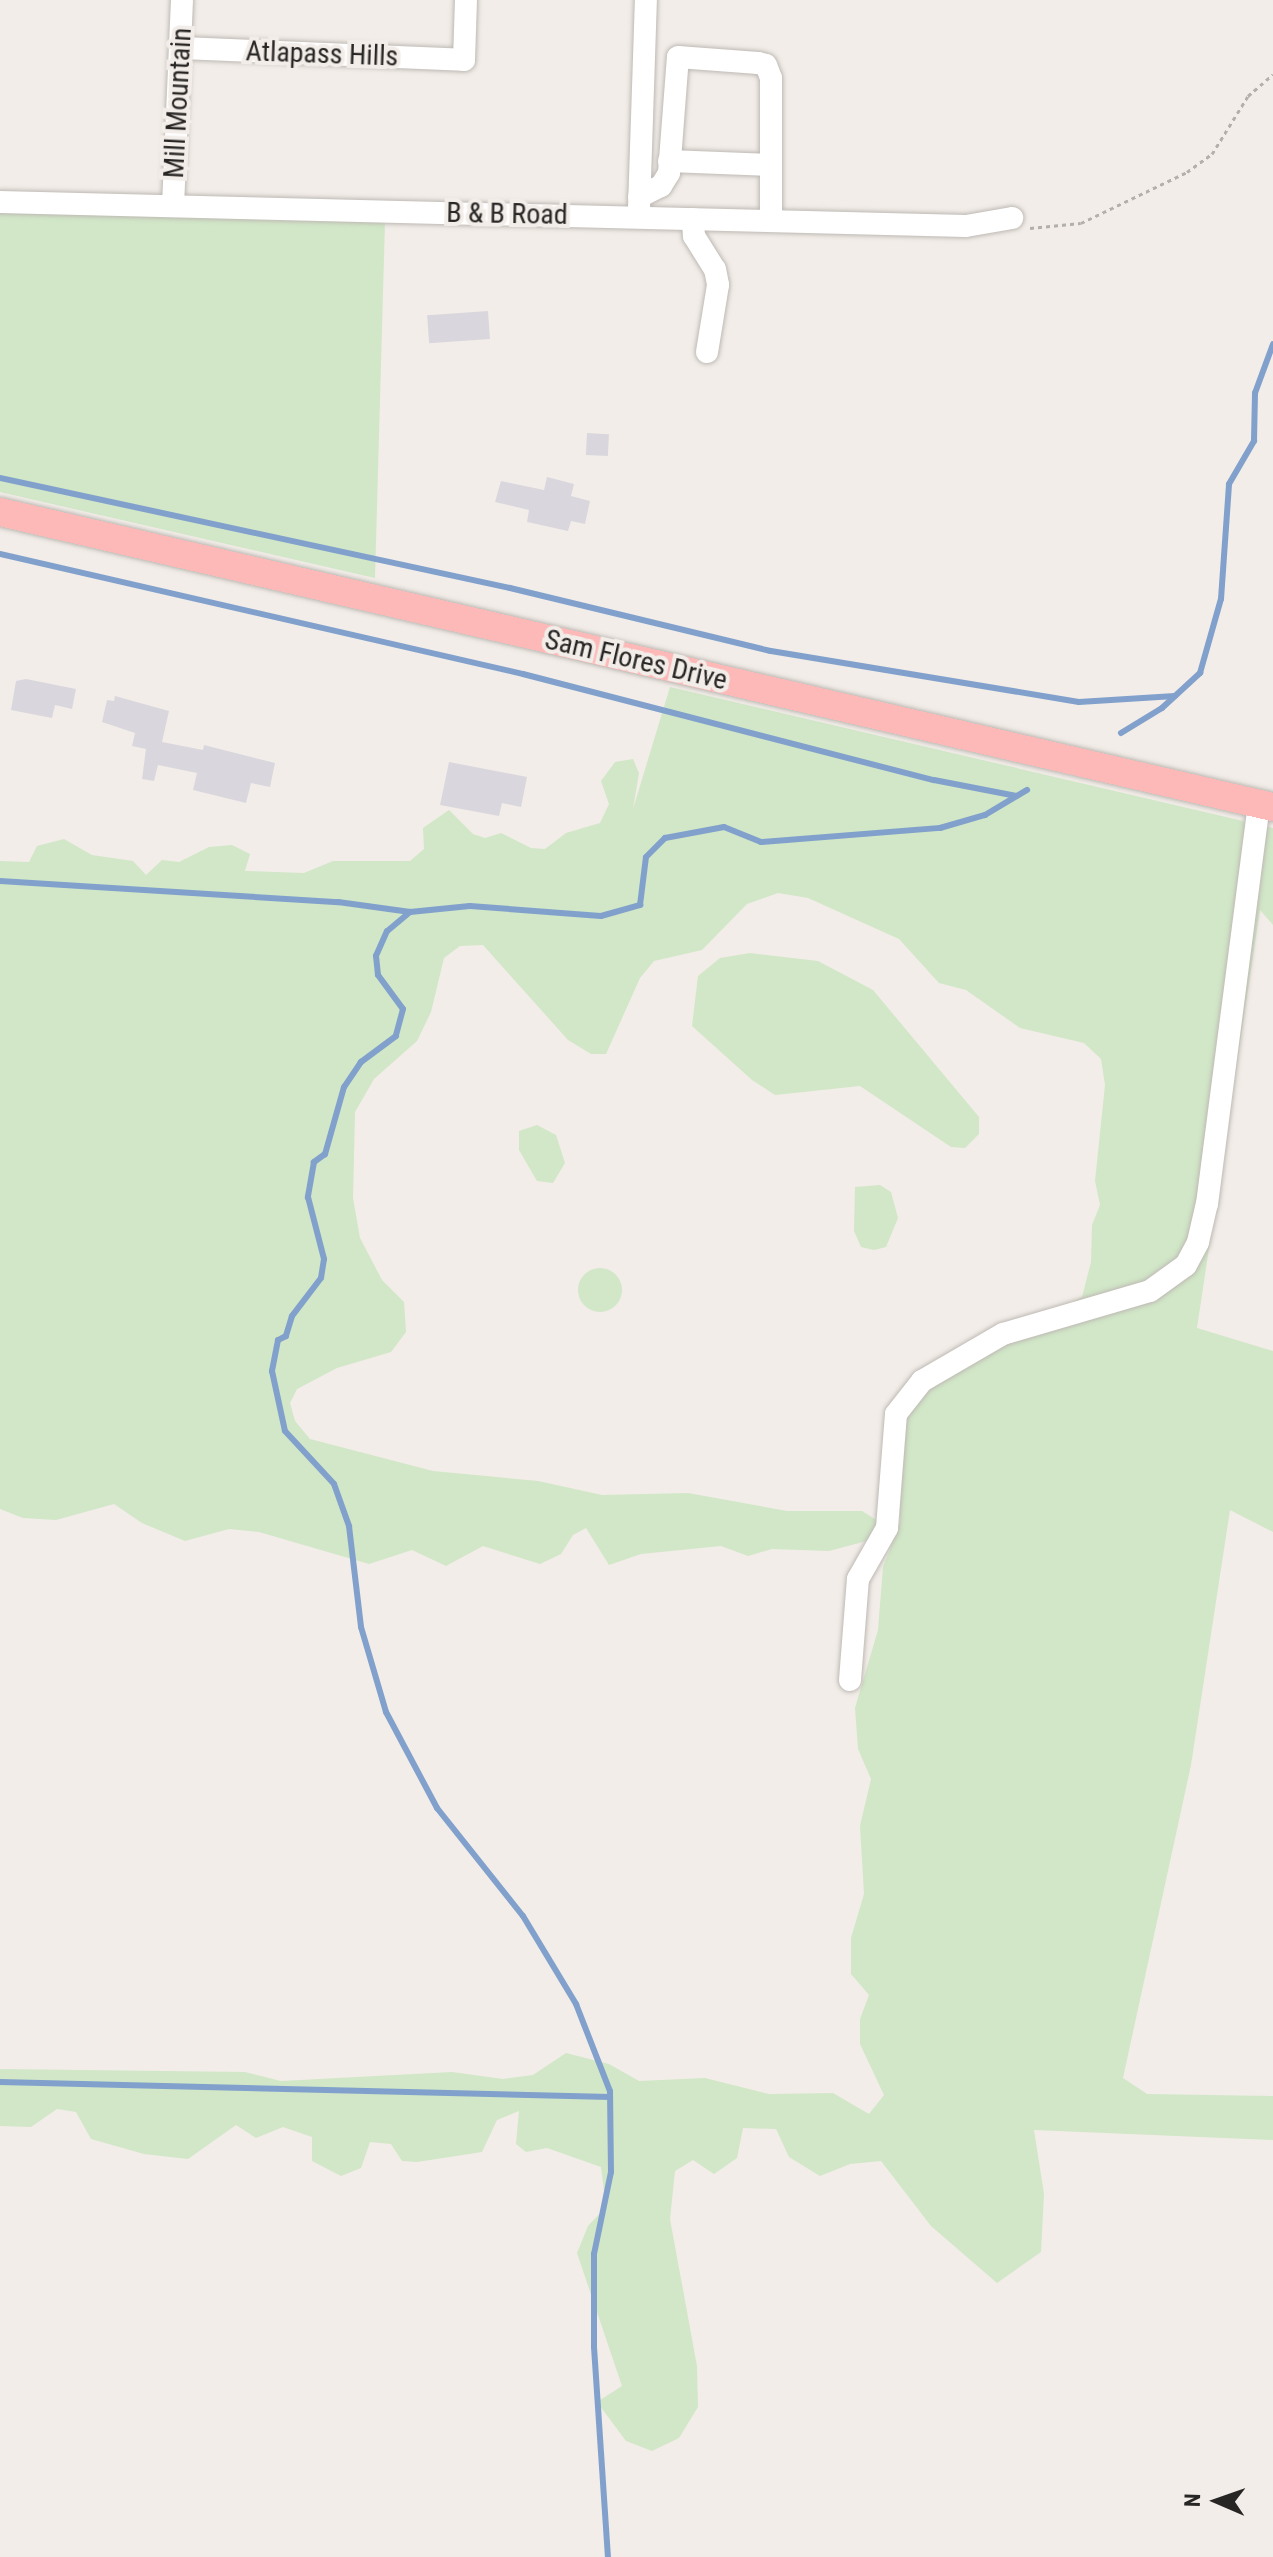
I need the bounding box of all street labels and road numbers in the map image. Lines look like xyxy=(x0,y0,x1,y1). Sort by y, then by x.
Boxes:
street label: Mill Mountain xyxy=(157,27,199,179)
street label: Atlapass Hills xyxy=(245,35,399,73)
street label: B & B Road xyxy=(446,196,568,232)
street label: Sam Flores Drive xyxy=(542,623,730,697)

